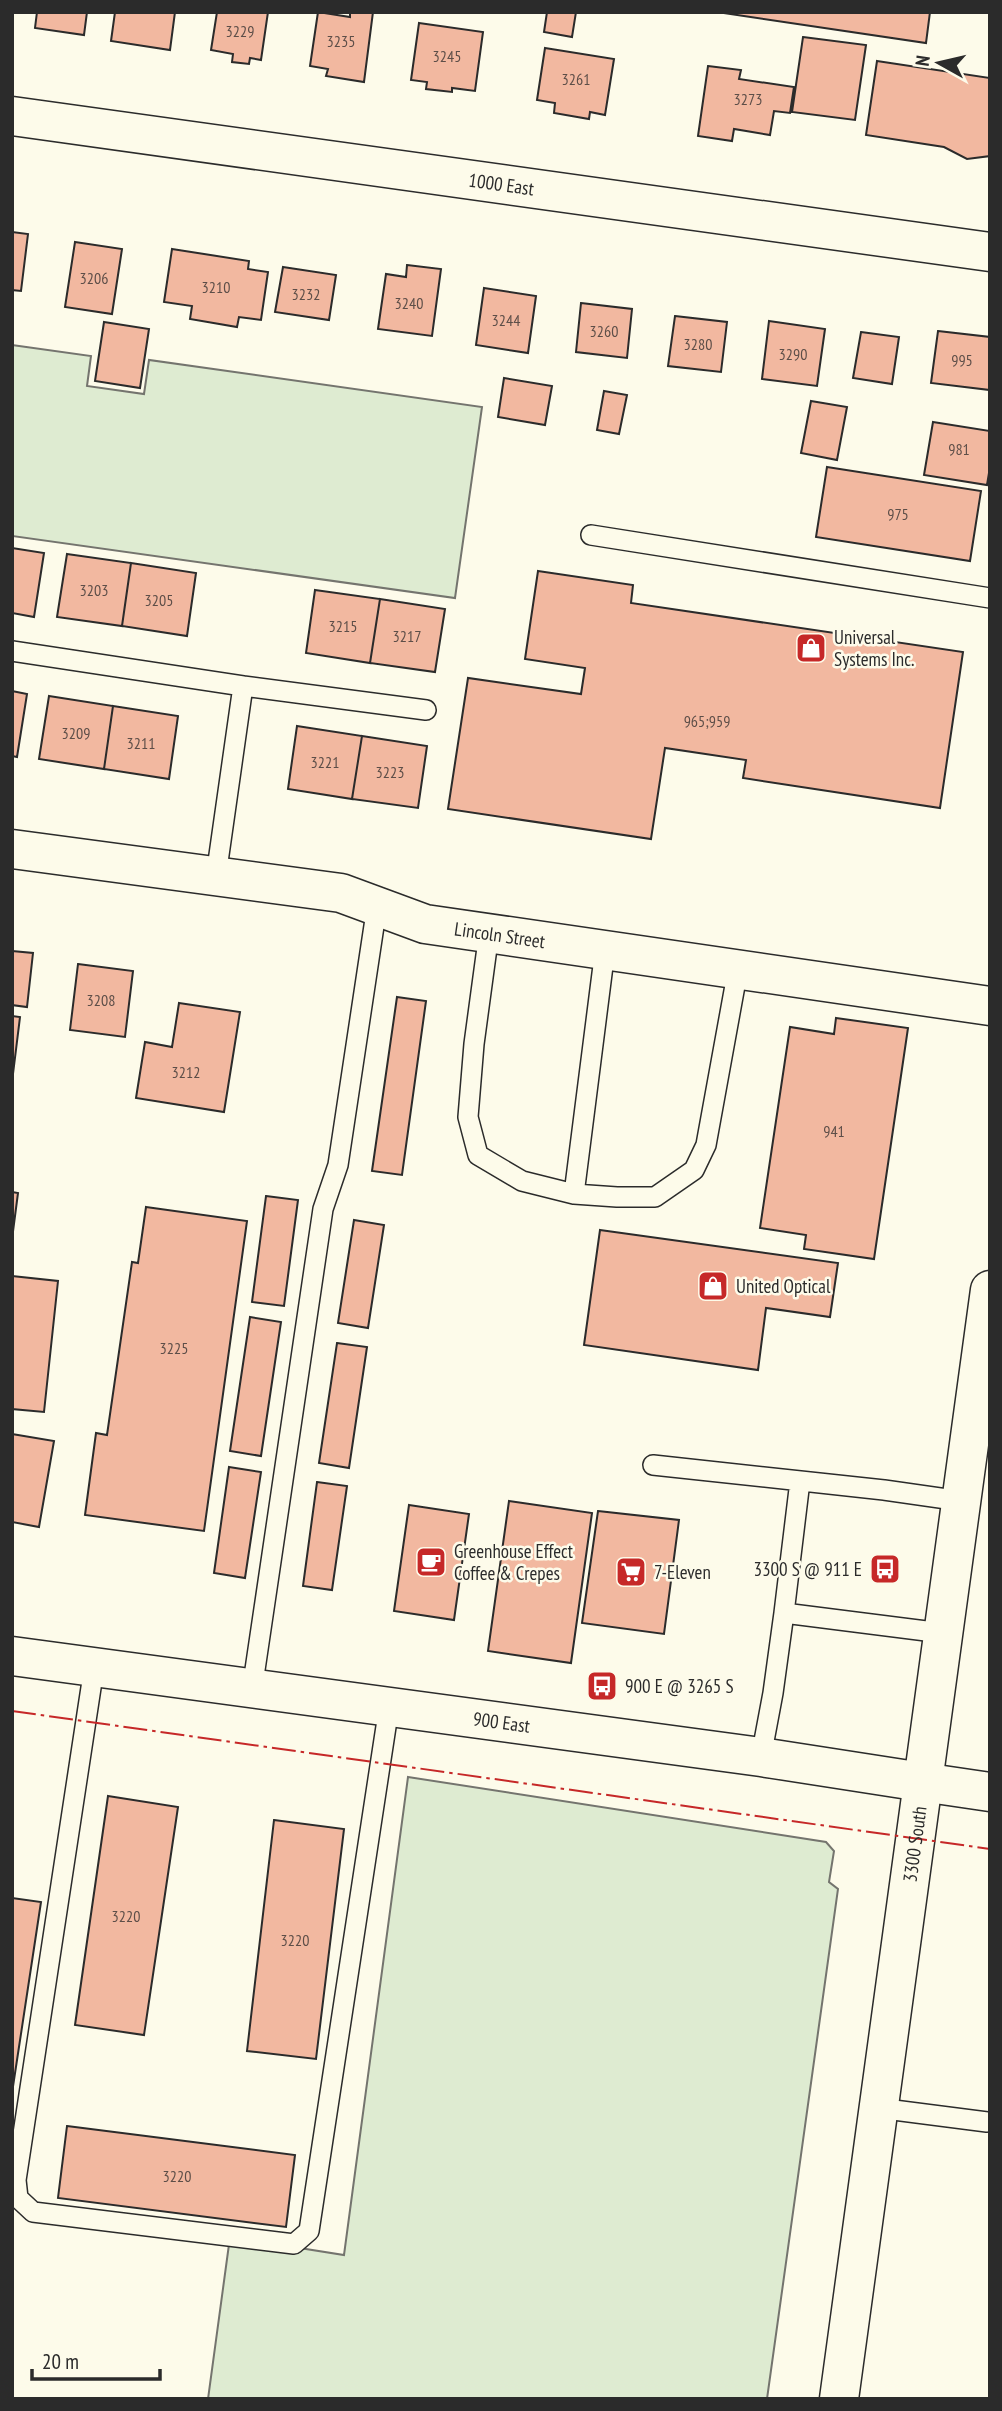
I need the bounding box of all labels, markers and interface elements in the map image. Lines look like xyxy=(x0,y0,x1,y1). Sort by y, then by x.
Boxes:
house number: 3229 xyxy=(226,21,254,41)
north arrow xyxy=(904,28,974,98)
house number: 3235 xyxy=(327,31,355,51)
house number: 3245 xyxy=(433,46,461,66)
text: N xyxy=(910,54,935,67)
house number: 3261 xyxy=(562,69,590,89)
house number: 3273 xyxy=(734,89,762,109)
street label: 1000 East xyxy=(467,168,536,201)
house number: 3206 xyxy=(80,268,108,288)
house number: 3210 xyxy=(202,277,230,297)
house number: 3232 xyxy=(292,284,320,304)
house number: 3240 xyxy=(395,293,423,313)
house number: 3244 xyxy=(492,310,520,330)
house number: 3260 xyxy=(590,321,618,341)
house number: 3280 xyxy=(684,334,712,354)
house number: 3290 xyxy=(779,344,807,364)
house number: 995 xyxy=(951,350,973,370)
house number: 981 xyxy=(948,439,970,459)
house number: 975 xyxy=(887,504,909,524)
house number: 3203 xyxy=(80,580,108,600)
house number: 3205 xyxy=(145,590,173,610)
house number: 3215 xyxy=(329,616,357,636)
place label: Universal Systems Inc. xyxy=(834,625,914,671)
house number: 3217 xyxy=(393,626,421,646)
shop icon: Universal Systems Inc. xyxy=(794,631,828,665)
house number: 965;959 xyxy=(684,711,730,731)
house number: 3209 xyxy=(62,723,90,743)
house number: 3211 xyxy=(127,733,155,753)
house number: 3221 xyxy=(311,752,339,772)
house number: 3223 xyxy=(376,762,404,782)
street label: Lincoln Street xyxy=(453,916,547,953)
house number: 3208 xyxy=(87,990,115,1010)
house number: 3212 xyxy=(172,1062,200,1082)
house number: 941 xyxy=(823,1121,845,1141)
shop icon: United Optical xyxy=(696,1269,730,1303)
place label: United Optical xyxy=(736,1274,831,1298)
house number: 3225 xyxy=(160,1338,188,1358)
place label: Greenhouse Effect Coffee & Crepes xyxy=(454,1539,574,1585)
cafe icon: Greenhouse Effect Coffee & Crepes xyxy=(414,1545,448,1579)
bus stop icon: 3300 S @ 911 E xyxy=(868,1552,902,1586)
supermarket icon: 7-Eleven xyxy=(614,1555,648,1589)
place label: 3300 S @ 911 E xyxy=(753,1557,862,1581)
place label: 7-Eleven xyxy=(654,1560,711,1584)
bus stop icon: 900 E @ 3265 S xyxy=(585,1669,619,1703)
place label: 900 E @ 3265 S xyxy=(625,1674,734,1698)
street label: 900 East xyxy=(472,1706,532,1738)
street label: 3300 South xyxy=(898,1805,932,1884)
house number: 3220 xyxy=(112,1906,140,1926)
house number: 3220 xyxy=(281,1930,309,1950)
house number: 3220 xyxy=(163,2166,191,2186)
scale bar xyxy=(32,2338,159,2382)
text: 20 m xyxy=(42,2348,79,2375)

